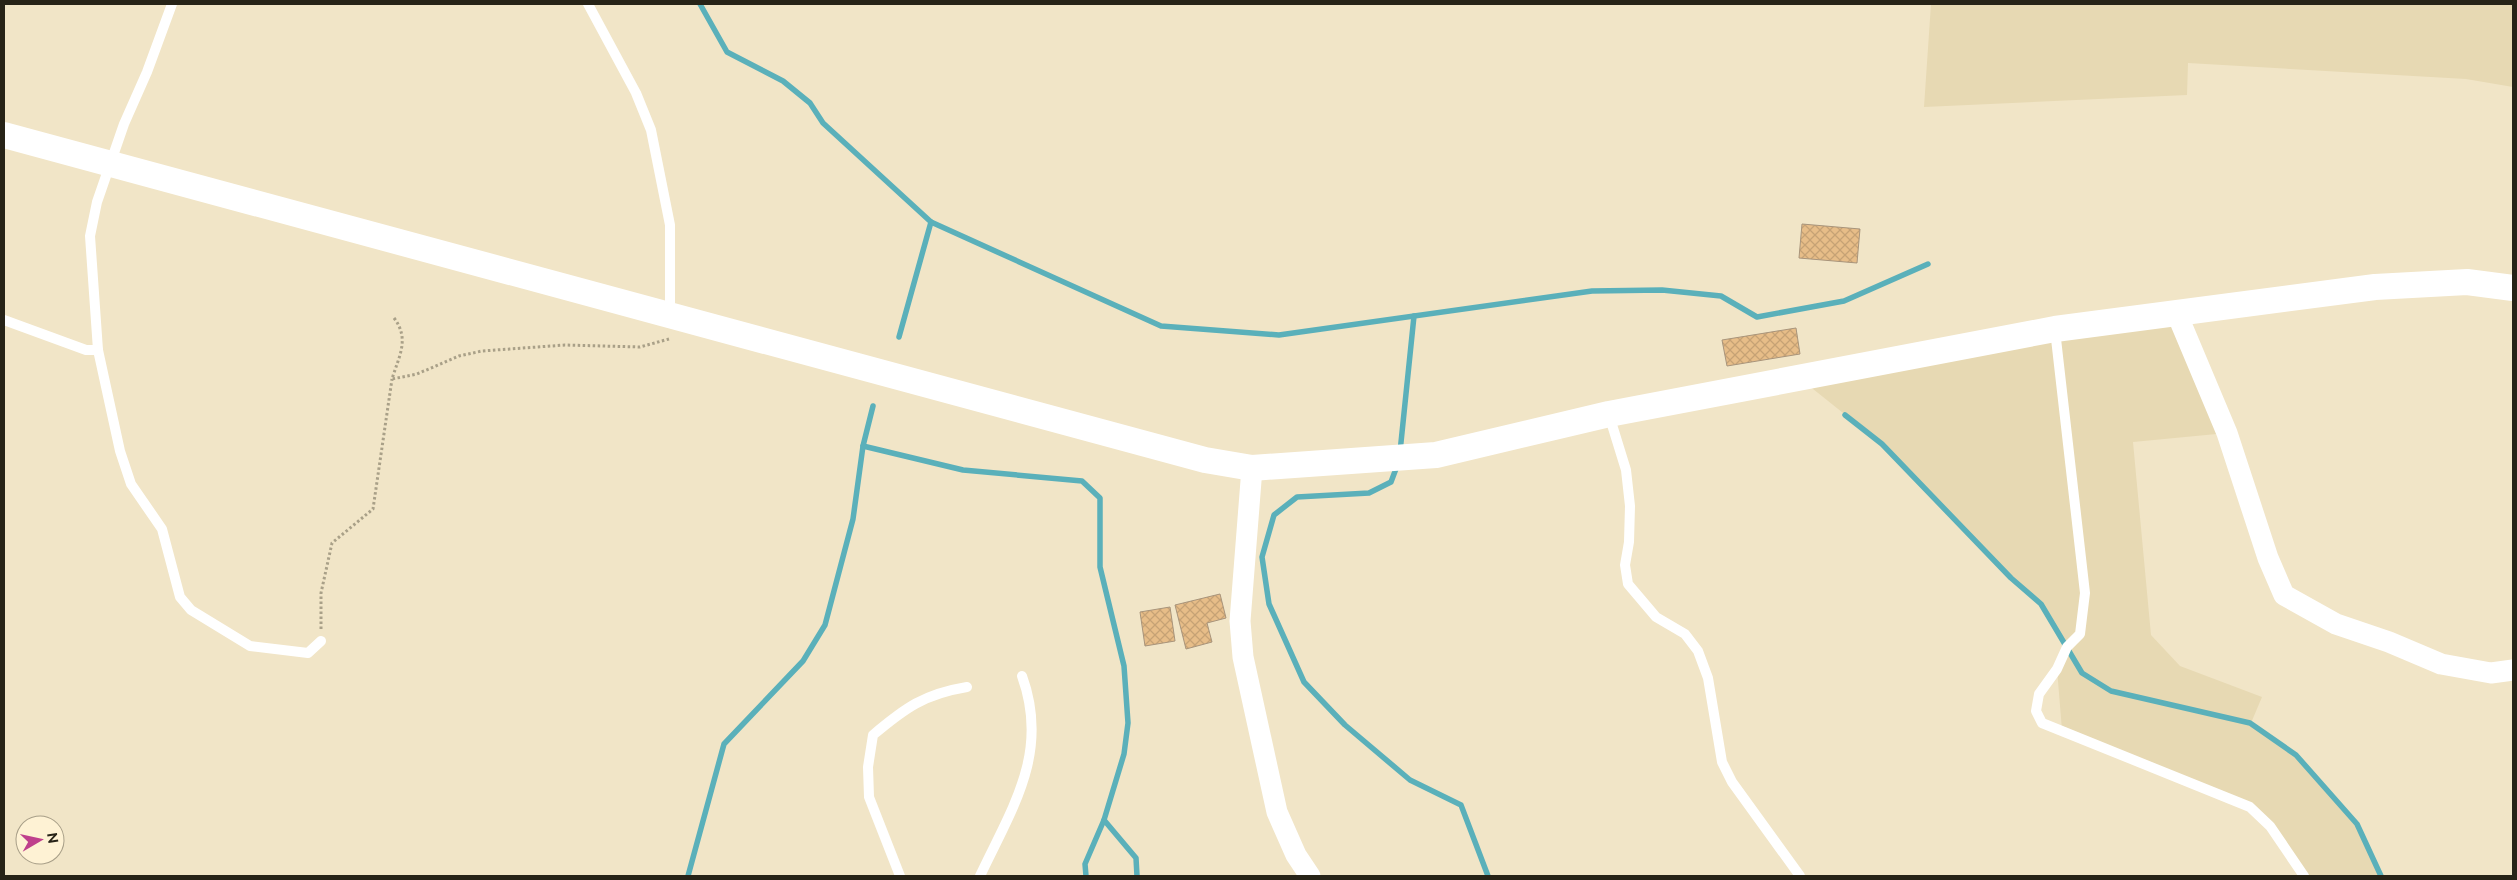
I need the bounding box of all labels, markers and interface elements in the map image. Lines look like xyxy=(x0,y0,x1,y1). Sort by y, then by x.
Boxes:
north arrow xyxy=(15,815,65,865)
text: N xyxy=(44,831,62,844)

